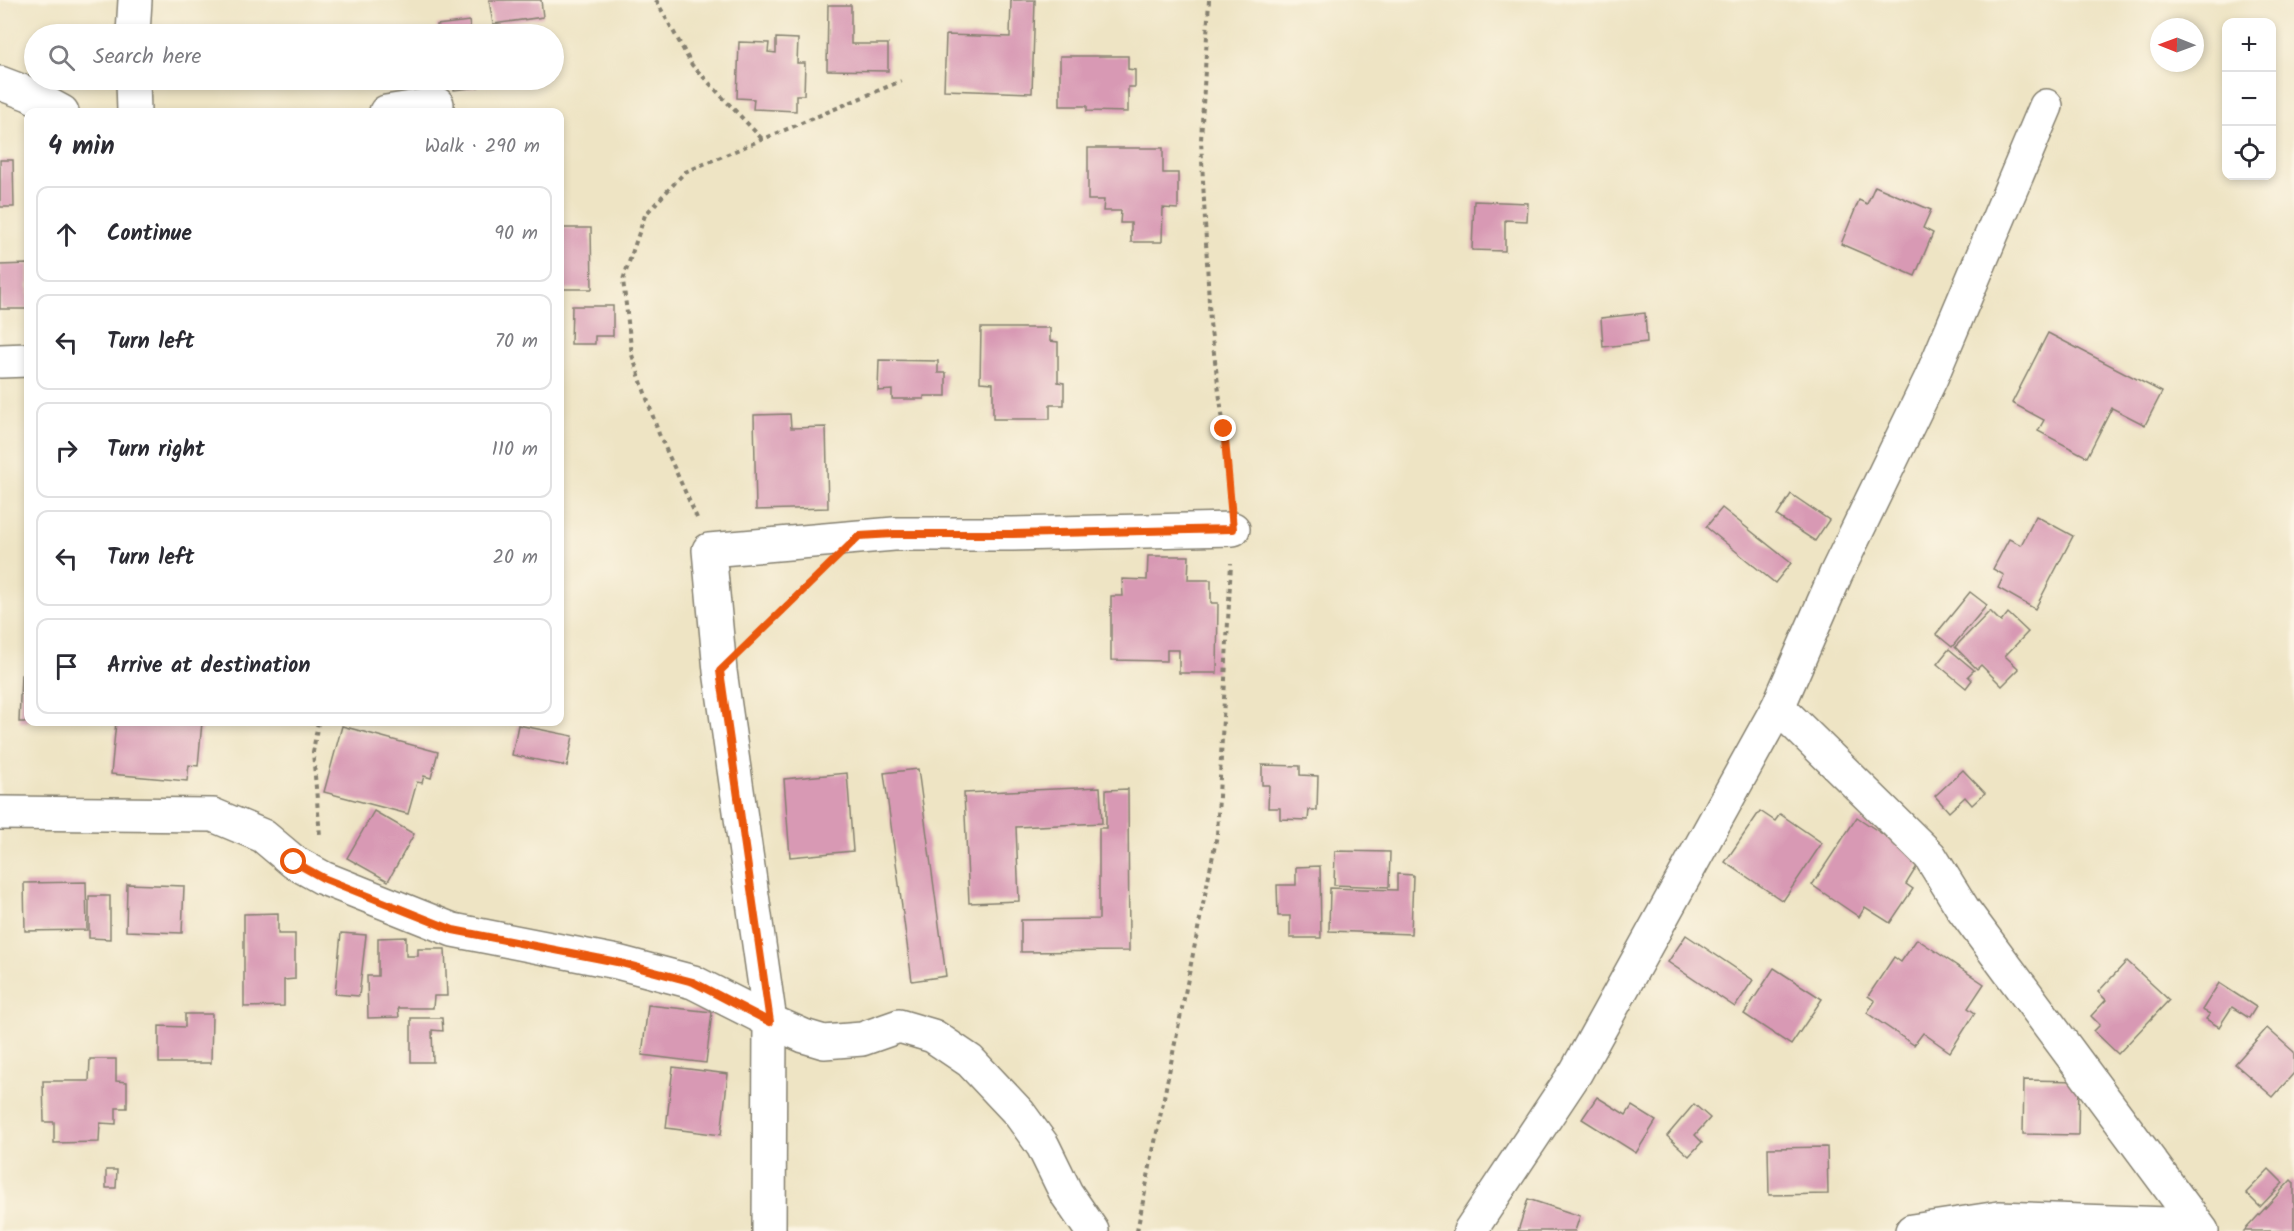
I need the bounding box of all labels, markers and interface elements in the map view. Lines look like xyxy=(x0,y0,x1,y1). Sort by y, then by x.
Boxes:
north arrow xyxy=(2150,18,2204,72)
map controls xyxy=(2222,18,2276,180)
button: + xyxy=(2222,18,2276,72)
search box xyxy=(24,24,564,90)
text: Search here xyxy=(93,40,201,75)
icon: search xyxy=(45,41,78,74)
button: − xyxy=(2222,72,2276,126)
text: 4 min xyxy=(48,126,115,168)
button: locate xyxy=(2222,126,2276,180)
text: Walk · 290 m xyxy=(425,131,540,163)
text: Continue xyxy=(107,217,192,252)
icon: ahead xyxy=(50,218,83,251)
text: 90 m xyxy=(494,218,538,250)
text: Turn left xyxy=(107,325,194,360)
icon: left xyxy=(50,326,83,359)
text: 70 m xyxy=(495,326,538,358)
route end xyxy=(1210,415,1236,441)
text: Turn right xyxy=(107,433,205,468)
icon: right xyxy=(50,434,83,467)
text: 110 m xyxy=(492,434,538,466)
text: Turn left xyxy=(107,541,194,576)
icon: left xyxy=(50,542,83,575)
text: 20 m xyxy=(492,542,538,574)
text: Arrive at destination xyxy=(107,649,310,684)
icon: arrive xyxy=(50,650,83,683)
route start xyxy=(280,848,306,874)

